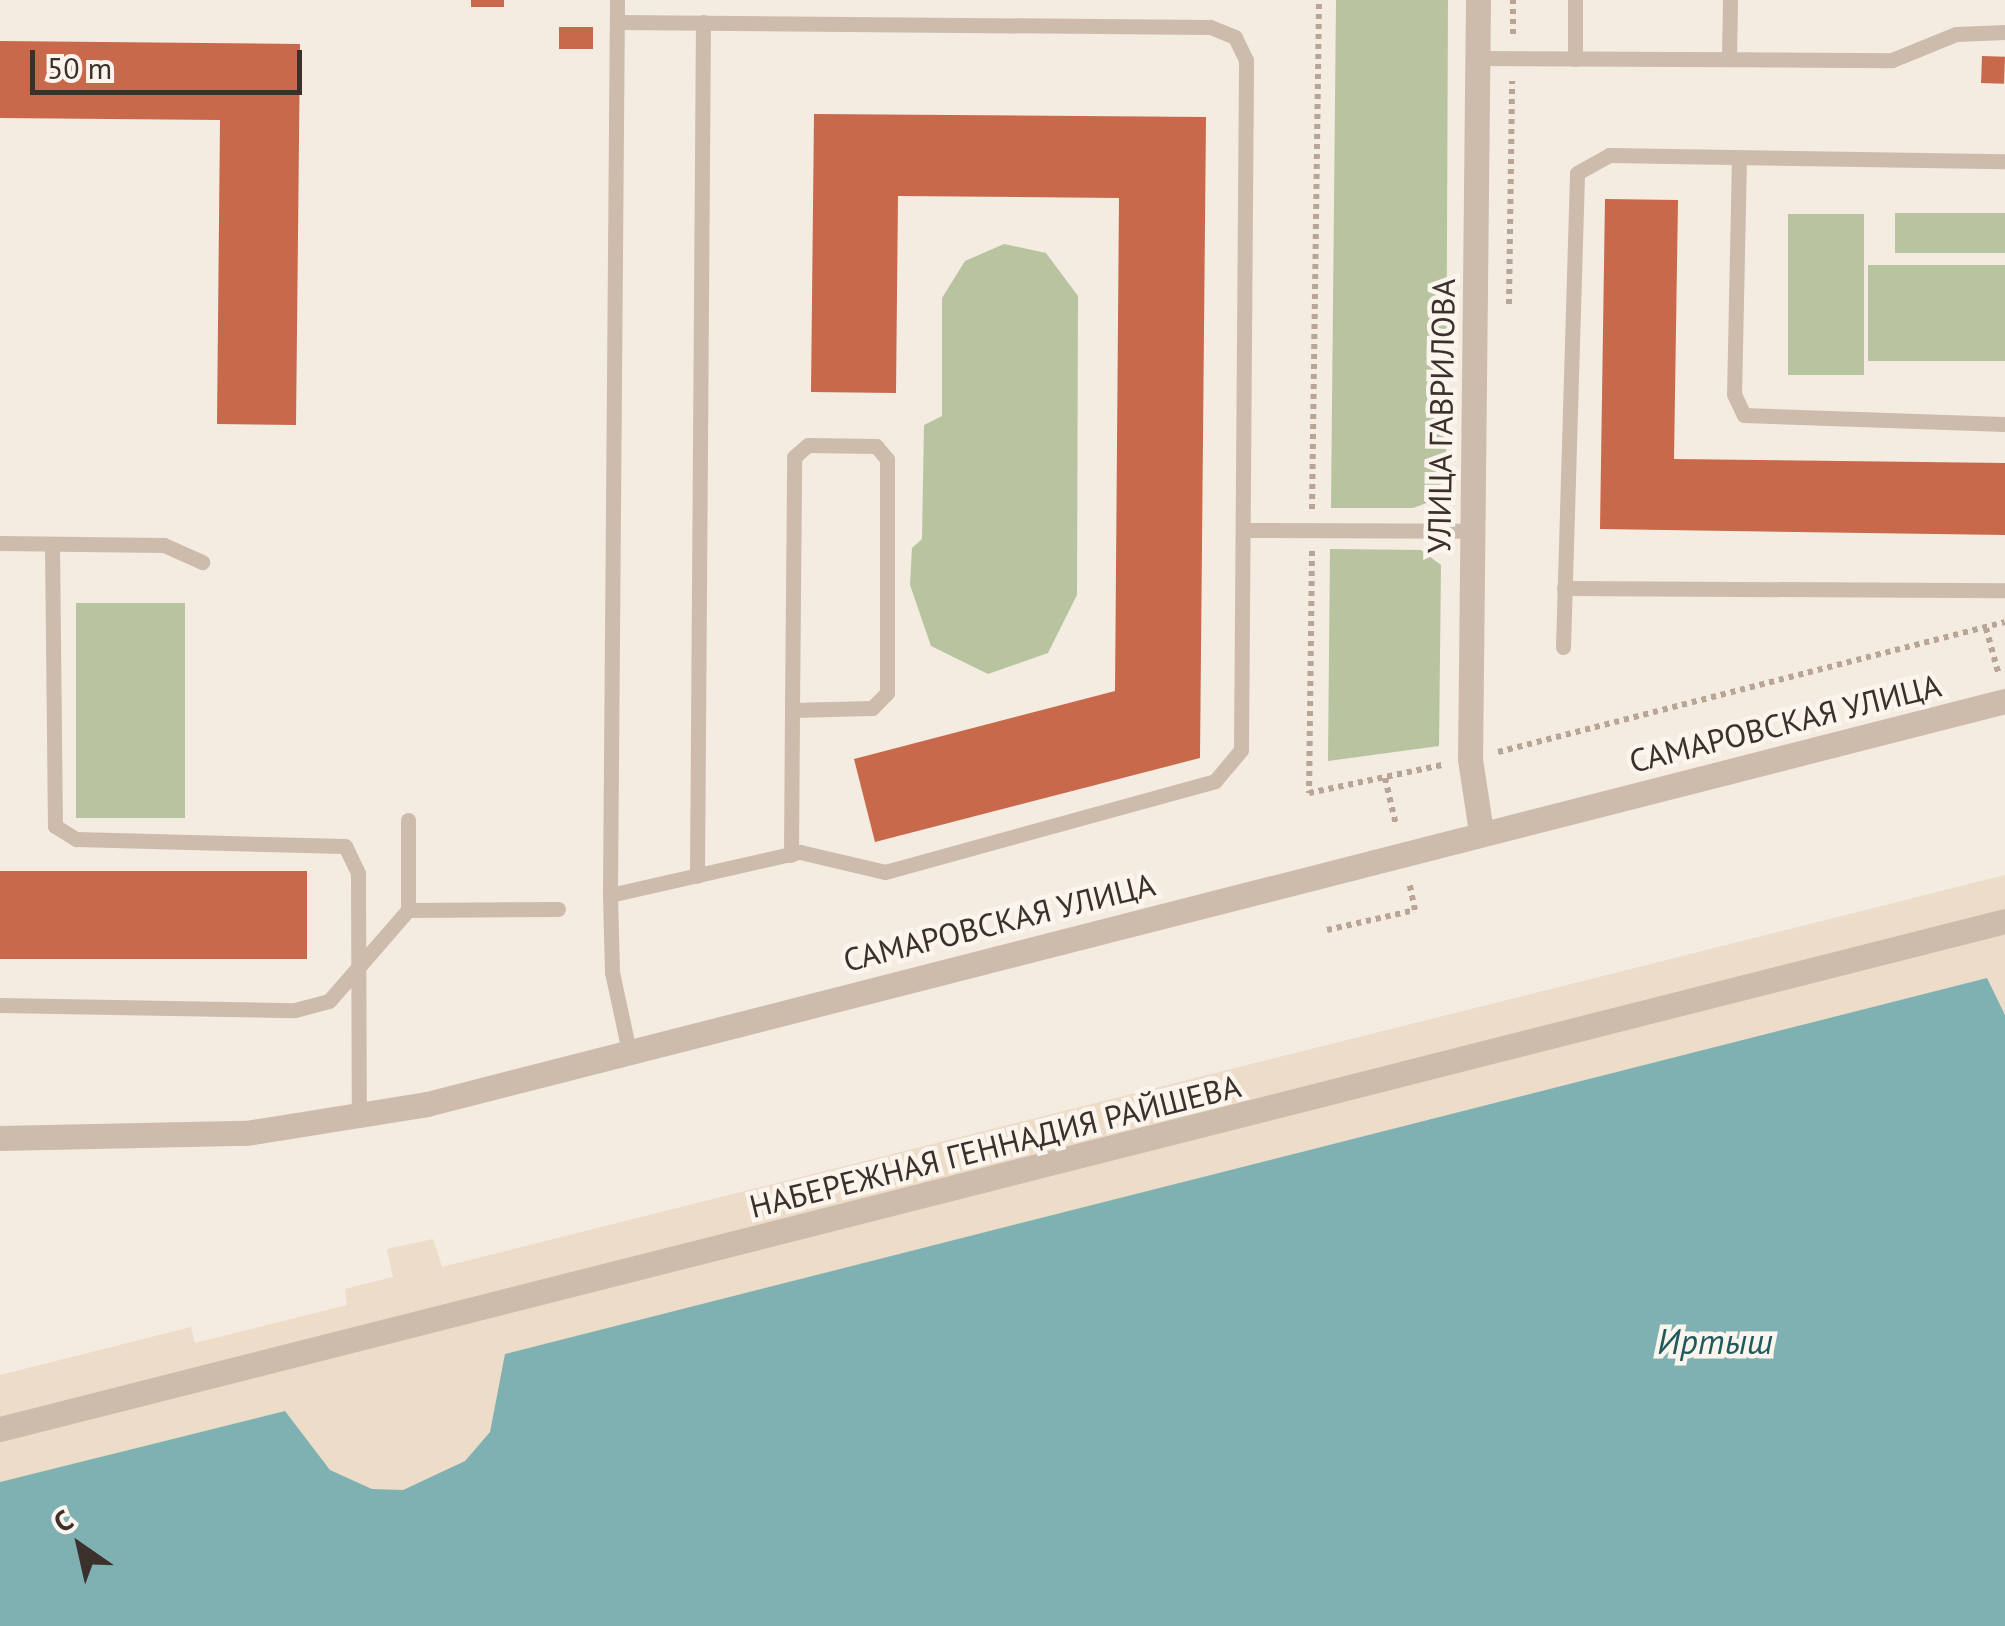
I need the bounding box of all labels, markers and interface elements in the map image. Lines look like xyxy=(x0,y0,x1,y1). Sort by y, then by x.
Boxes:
scale bar xyxy=(35,30,308,92)
text: 50 m xyxy=(47,48,112,87)
street label: УЛИЦА ГАВРИЛОВА xyxy=(1419,278,1463,554)
street label: САМАРОВСКАЯ УЛИЦА xyxy=(1625,666,1945,780)
street label: САМАРОВСКАЯ УЛИЦА xyxy=(839,865,1159,979)
street label: НАБЕРЕЖНАЯ ГЕННАДИЯ РАЙШЕВА xyxy=(746,1066,1244,1226)
water label: Иртыш xyxy=(1657,1320,1773,1362)
north arrow xyxy=(30,1496,130,1596)
text: С xyxy=(46,1501,80,1540)

